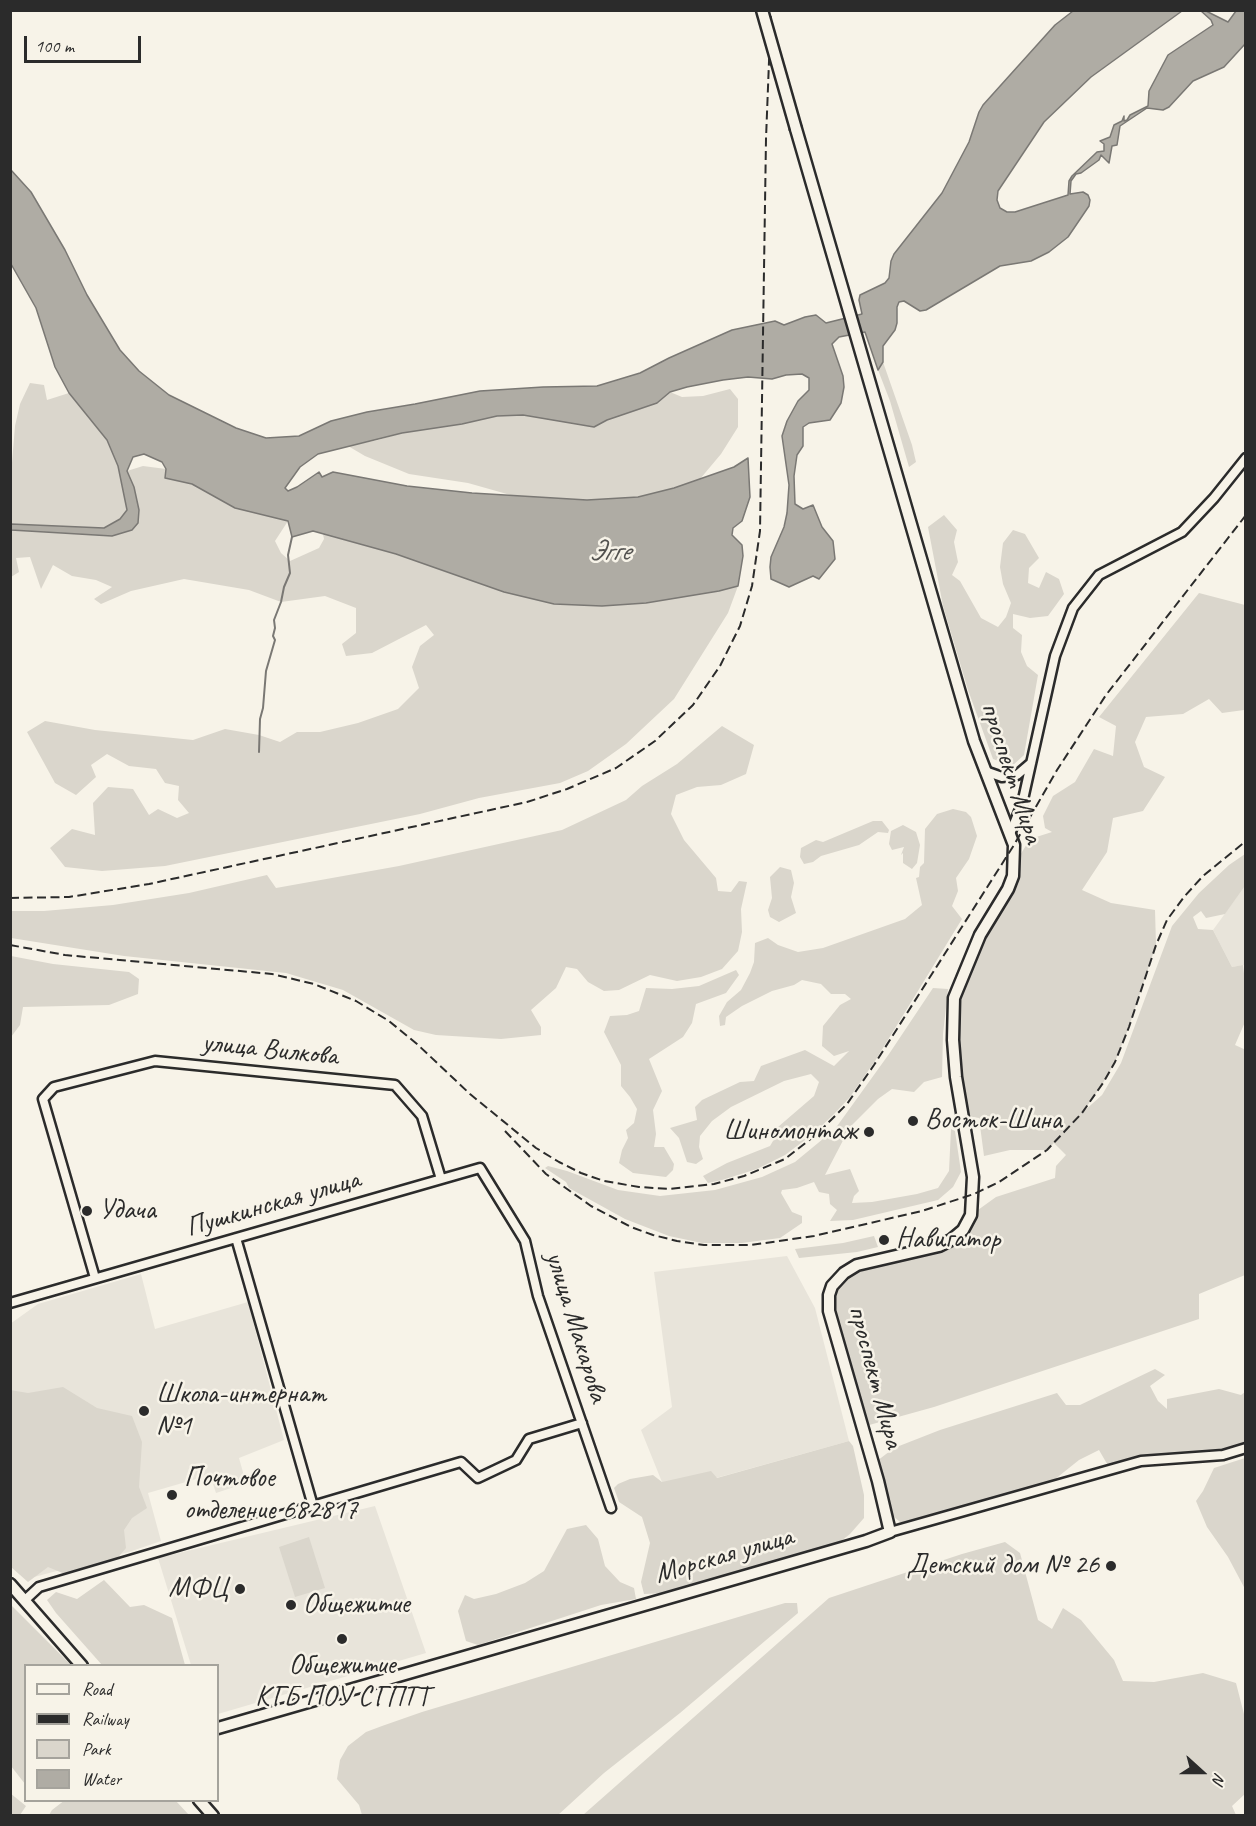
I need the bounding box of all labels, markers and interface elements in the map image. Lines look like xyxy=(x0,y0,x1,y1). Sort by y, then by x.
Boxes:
scale bar xyxy=(27,24,144,62)
text: 100 m xyxy=(35,35,74,57)
water label: Эгге xyxy=(588,534,630,570)
street label: проспект Мира xyxy=(972,698,1050,848)
street label: улица Вилкова xyxy=(201,1026,339,1074)
place label: Восток-Шина xyxy=(925,1104,1062,1138)
marker: Восток-Шина xyxy=(906,1114,920,1128)
place label: Шиномонтаж xyxy=(723,1115,857,1149)
marker: Шиномонтаж xyxy=(862,1125,876,1139)
street label: Пушкинская улица xyxy=(182,1163,364,1245)
place label: Удача xyxy=(99,1194,156,1228)
marker: Удача xyxy=(80,1204,94,1218)
place label: Навигатор xyxy=(896,1223,1000,1257)
marker: Навигатор xyxy=(877,1233,891,1247)
street label: улица Макарова xyxy=(537,1248,615,1406)
street label: проспект Мира xyxy=(840,1302,910,1452)
place label: Школа-интернат №1 xyxy=(156,1378,326,1444)
marker: Школа-интернат №1 xyxy=(137,1404,151,1418)
place label: Почтовое отделение 682817 xyxy=(184,1462,358,1528)
marker: Почтовое отделение 682817 xyxy=(165,1488,179,1502)
street label: Морская улица xyxy=(651,1520,797,1592)
place label: Детский дом № 26 xyxy=(907,1549,1099,1583)
marker: Детский дом № 26 xyxy=(1104,1559,1118,1573)
place label: МФЦ xyxy=(168,1572,228,1606)
marker: МФЦ xyxy=(233,1582,247,1596)
place label: Общежитие xyxy=(303,1588,410,1622)
marker: Общежитие xyxy=(284,1598,298,1612)
marker: Общежитие КГБ ПОУ СГПТТ xyxy=(335,1632,349,1646)
place label: Общежитие КГБ ПОУ СГПТТ xyxy=(255,1649,429,1715)
legend xyxy=(24,1664,219,1802)
text: Road xyxy=(82,1678,112,1700)
text: Railway xyxy=(82,1708,129,1730)
text: Park xyxy=(82,1738,111,1760)
north arrow xyxy=(1172,1742,1232,1802)
text: Water xyxy=(82,1768,121,1790)
text: N xyxy=(1208,1770,1230,1787)

